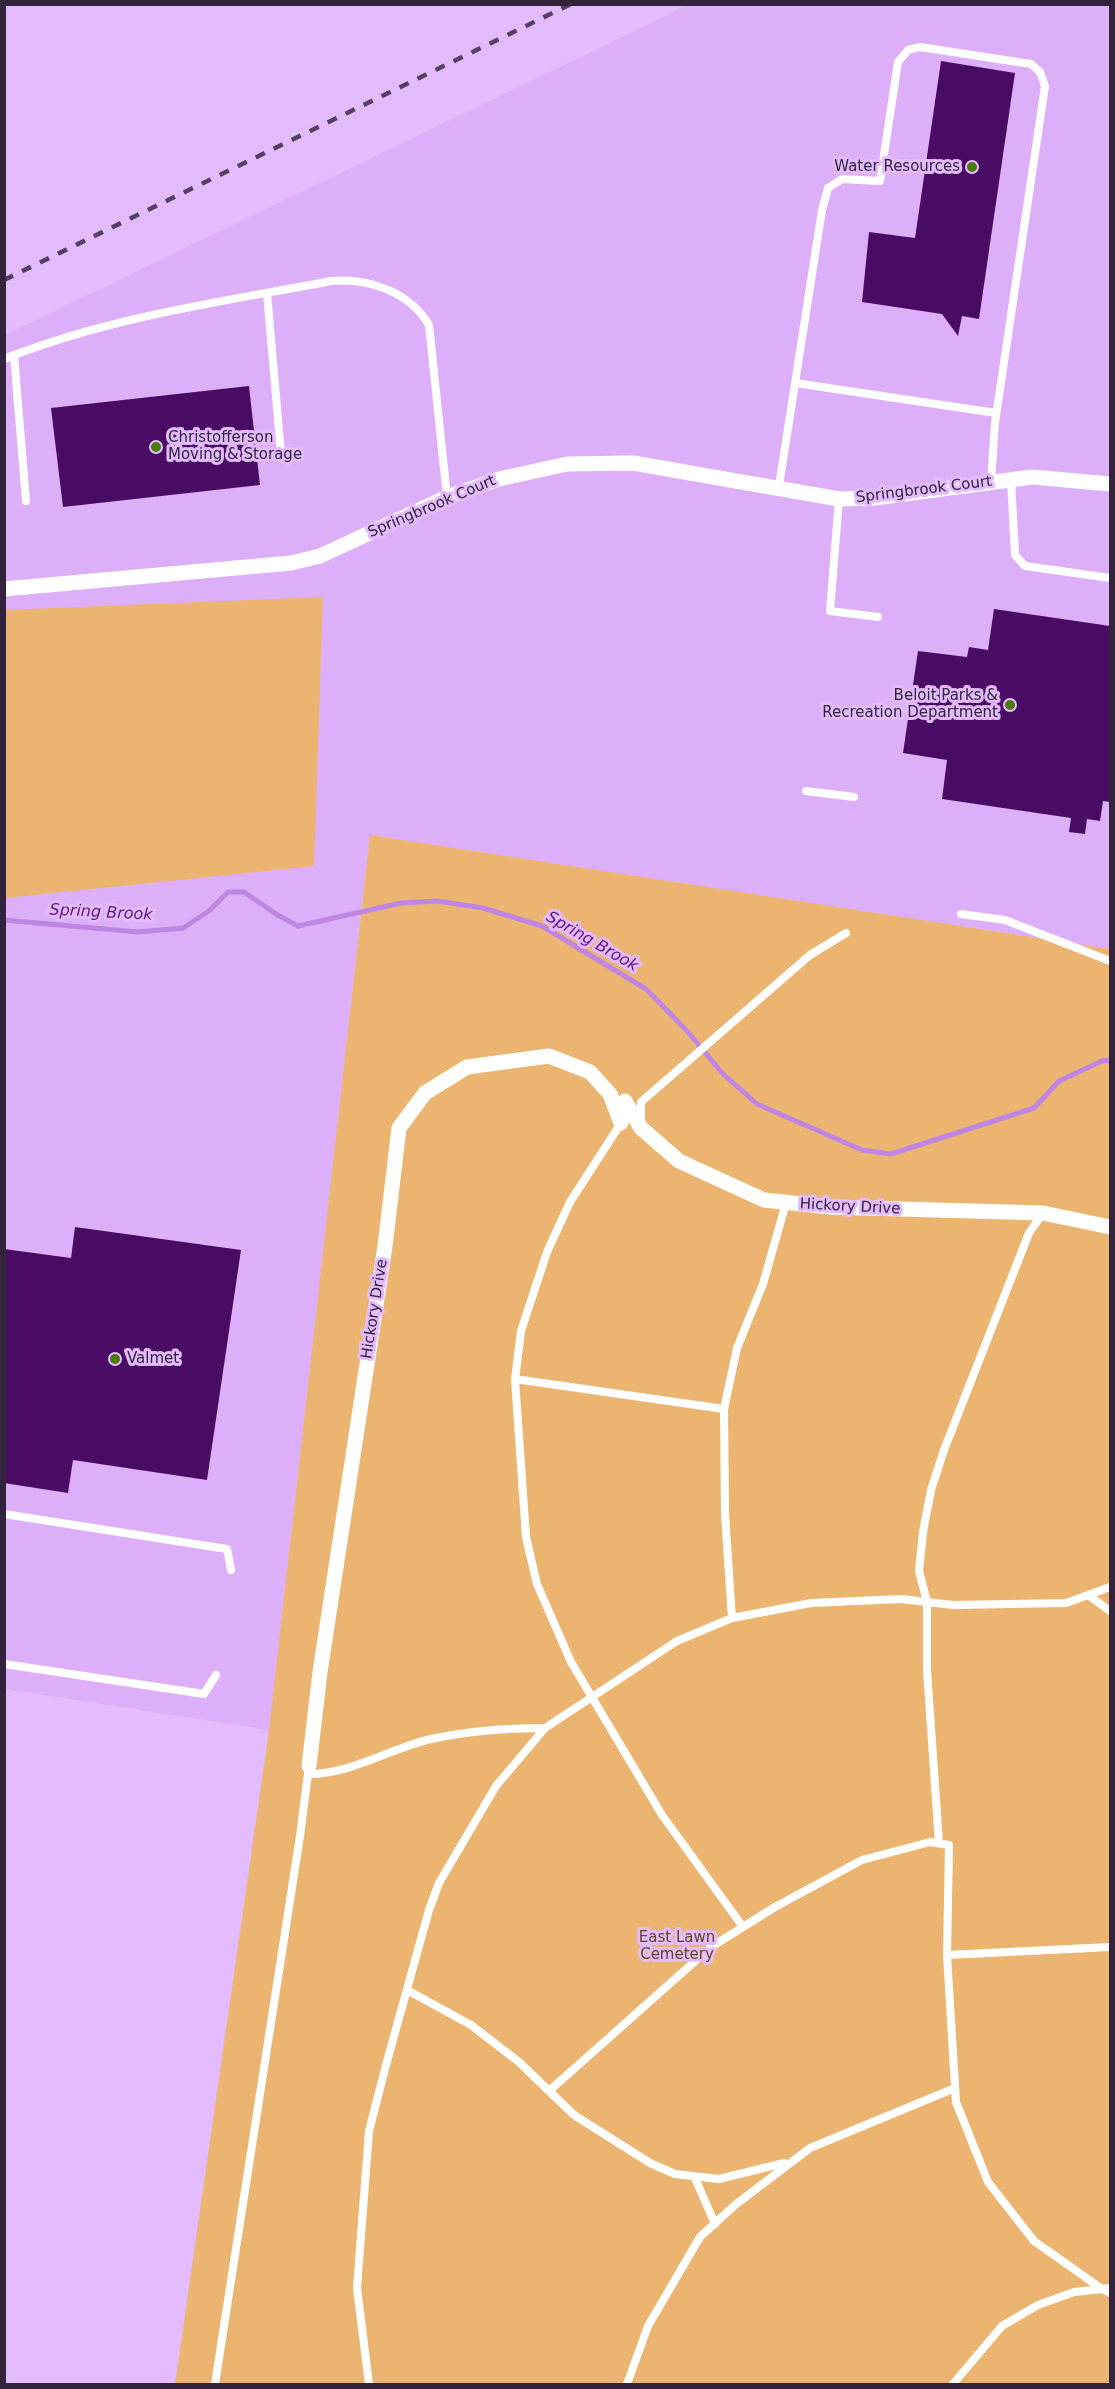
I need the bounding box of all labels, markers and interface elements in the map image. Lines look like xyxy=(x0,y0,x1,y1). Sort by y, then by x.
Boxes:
place label: Water Resources xyxy=(834,158,960,176)
marker: Water Resources xyxy=(965,160,979,174)
place label: Christofferson Moving & Storage xyxy=(168,429,302,464)
marker: Christofferson Moving & Storage xyxy=(149,440,163,454)
street label: Springbrook Court xyxy=(366,472,498,542)
street label: Springbrook Court xyxy=(855,473,993,507)
place label: Beloit Parks & Recreation Department xyxy=(822,687,998,722)
marker: Beloit Parks & Recreation Department xyxy=(1003,698,1017,712)
water label: Spring Brook xyxy=(49,901,153,925)
water label: Spring Brook xyxy=(543,908,641,976)
street label: Hickory Drive xyxy=(799,1195,901,1219)
street label: Hickory Drive xyxy=(358,1258,392,1360)
place label: Valmet xyxy=(127,1350,179,1368)
marker: Valmet xyxy=(108,1352,122,1366)
park label: East Lawn Cemetery xyxy=(639,1929,715,1964)

